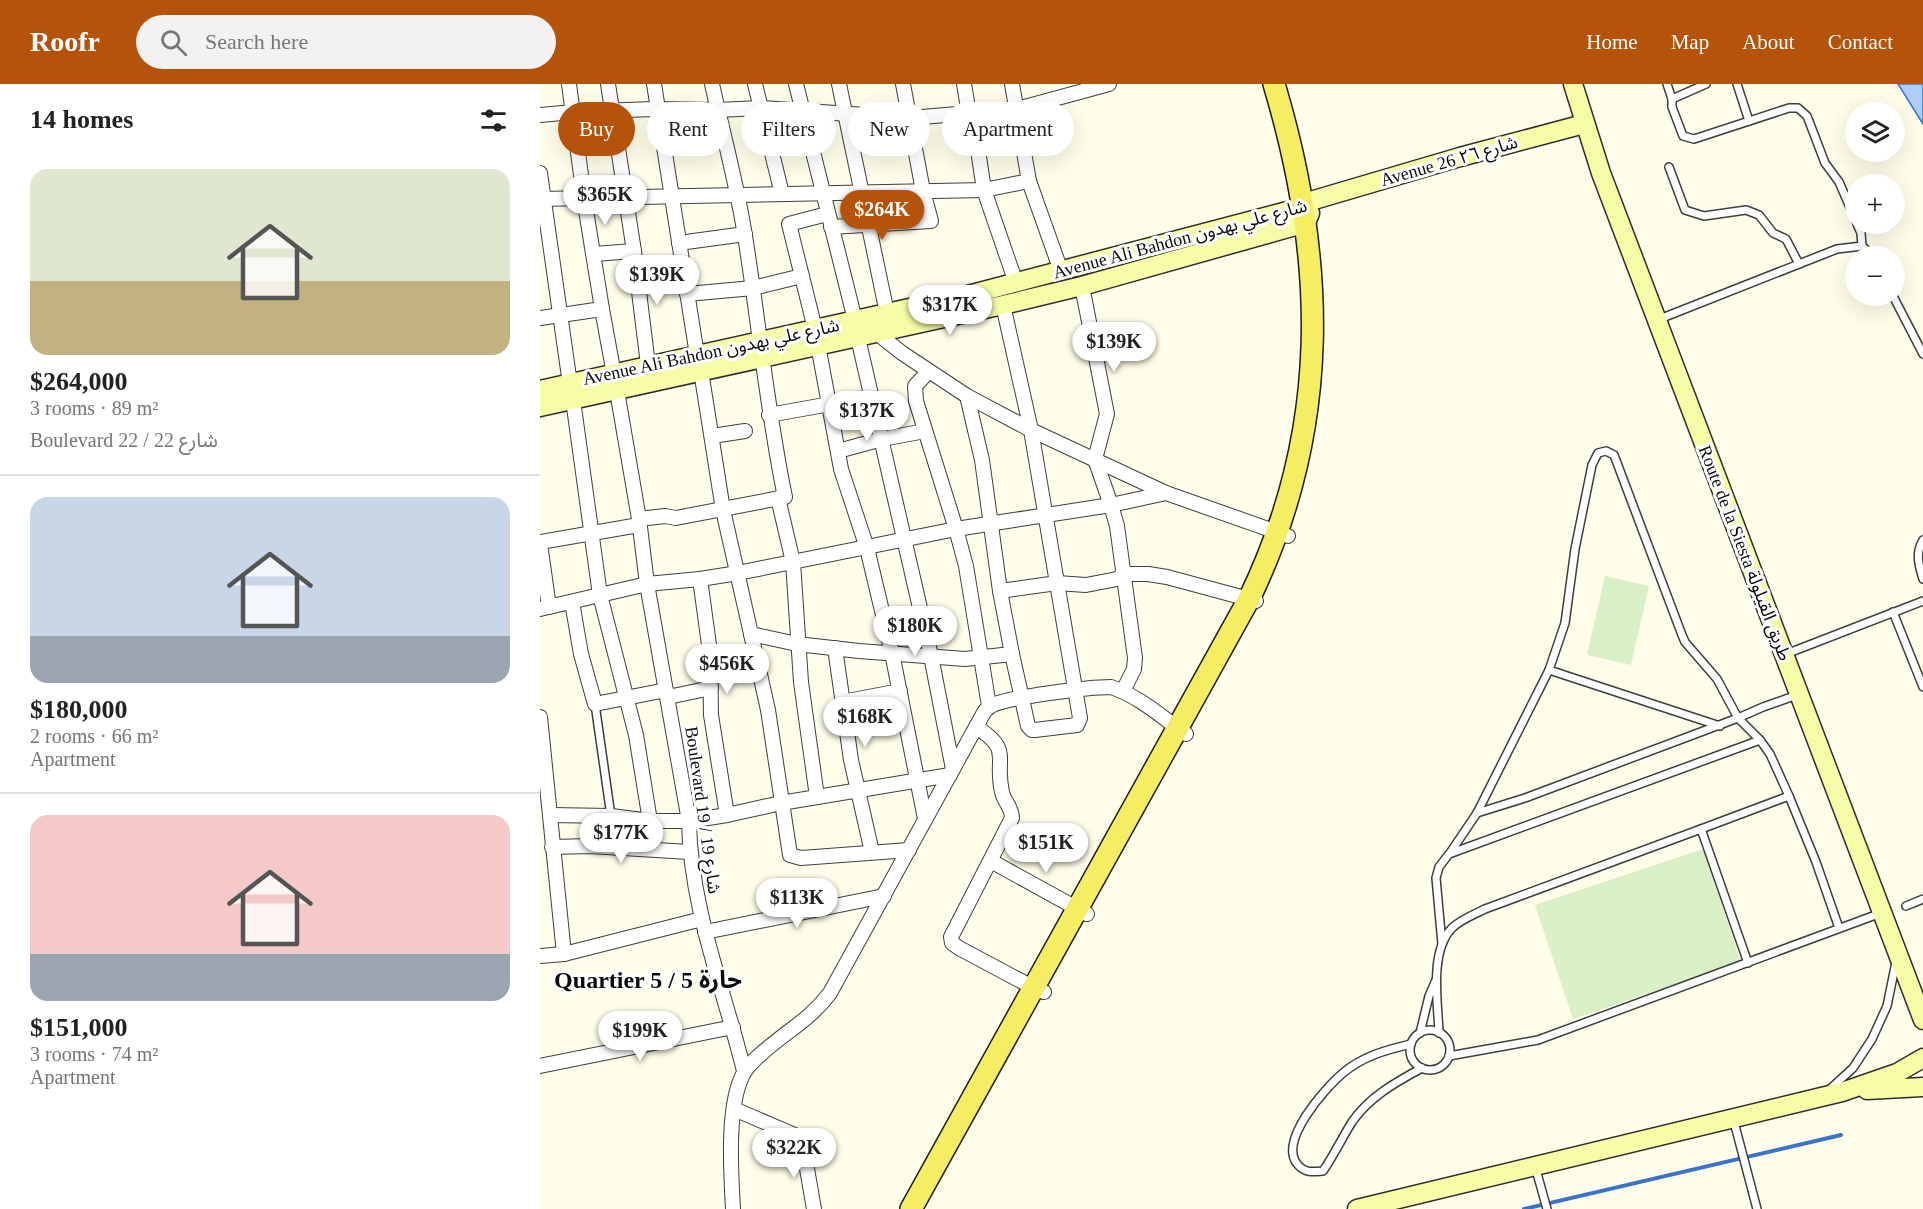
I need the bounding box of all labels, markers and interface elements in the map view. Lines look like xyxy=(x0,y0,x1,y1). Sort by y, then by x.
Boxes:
search box xyxy=(136,15,556,69)
text: Roofr xyxy=(30,26,100,57)
icon: search xyxy=(157,26,190,59)
text: Search here xyxy=(205,29,308,54)
text: Home xyxy=(1586,30,1638,54)
text: Map xyxy=(1671,30,1709,54)
text: About xyxy=(1742,30,1795,54)
text: Contact xyxy=(1828,30,1893,54)
chip: Buy xyxy=(558,102,635,156)
chip: Rent xyxy=(647,102,729,156)
chip: Filters xyxy=(741,102,836,156)
chip: New xyxy=(848,102,930,156)
chip: Apartment xyxy=(942,102,1074,156)
map controls xyxy=(1845,102,1905,306)
button: layers xyxy=(1845,102,1905,162)
icon: filters xyxy=(477,104,510,137)
text: 14 homes xyxy=(30,105,133,134)
street label: Avenue 26 شارع ٢٦ xyxy=(1378,132,1521,194)
button: + xyxy=(1845,174,1905,234)
pin: $365K xyxy=(563,175,647,226)
text: $365K xyxy=(577,183,633,205)
pin: $264K xyxy=(840,190,924,241)
street label: Avenue Ali Bahdon شارع علي بهدون xyxy=(1051,195,1310,286)
text: $264K xyxy=(854,198,910,220)
icon: home xyxy=(216,208,324,316)
button: − xyxy=(1845,246,1905,306)
pin: $139K xyxy=(615,255,699,306)
text: $139K xyxy=(629,263,685,285)
pin: $317K xyxy=(908,285,992,336)
text: $317K xyxy=(922,293,978,315)
street label: Avenue Ali Bahdon شارع علي بهدون xyxy=(581,315,842,393)
pin: $139K xyxy=(1072,322,1156,373)
text: $139K xyxy=(1086,330,1142,352)
text: $264,000 xyxy=(30,367,128,396)
pin: $137K xyxy=(825,391,909,442)
text: 3 rooms · 89 m² xyxy=(30,397,158,419)
text: $137K xyxy=(839,399,895,421)
text: Boulevard 22 / شارع 22 xyxy=(30,429,218,451)
street label: Route de la Siesta طريق القيلولة xyxy=(1694,442,1795,664)
icon: home xyxy=(216,536,324,644)
pin: $180K xyxy=(873,606,957,657)
text: $180K xyxy=(887,614,943,636)
pin: $456K xyxy=(685,644,769,695)
text: $456K xyxy=(699,652,755,674)
text: $180,000 xyxy=(30,695,128,724)
pin: $168K xyxy=(823,697,907,748)
text: $168K xyxy=(837,705,893,727)
text: 2 rooms · 66 m² xyxy=(30,725,158,747)
street label: Boulevard 19 / شارع 19 xyxy=(677,725,725,896)
text: Apartment xyxy=(30,748,116,770)
pin: $177K xyxy=(579,813,663,864)
text: $177K xyxy=(593,821,649,843)
pin: $151K xyxy=(1004,823,1088,874)
text: $151K xyxy=(1018,831,1074,853)
icon: home xyxy=(216,854,324,962)
pin: $113K xyxy=(755,878,839,929)
text: $113K xyxy=(770,886,824,908)
district label: Quartier 5 / حارة 5 xyxy=(554,967,742,994)
pin: $199K xyxy=(598,1011,682,1062)
text: $151,000 xyxy=(30,1013,128,1042)
text: $199K xyxy=(612,1019,668,1041)
text: 3 rooms · 74 m² xyxy=(30,1043,158,1065)
text: Apartment xyxy=(30,1066,116,1088)
pin: $322K xyxy=(752,1128,836,1179)
text: $322K xyxy=(766,1136,822,1158)

